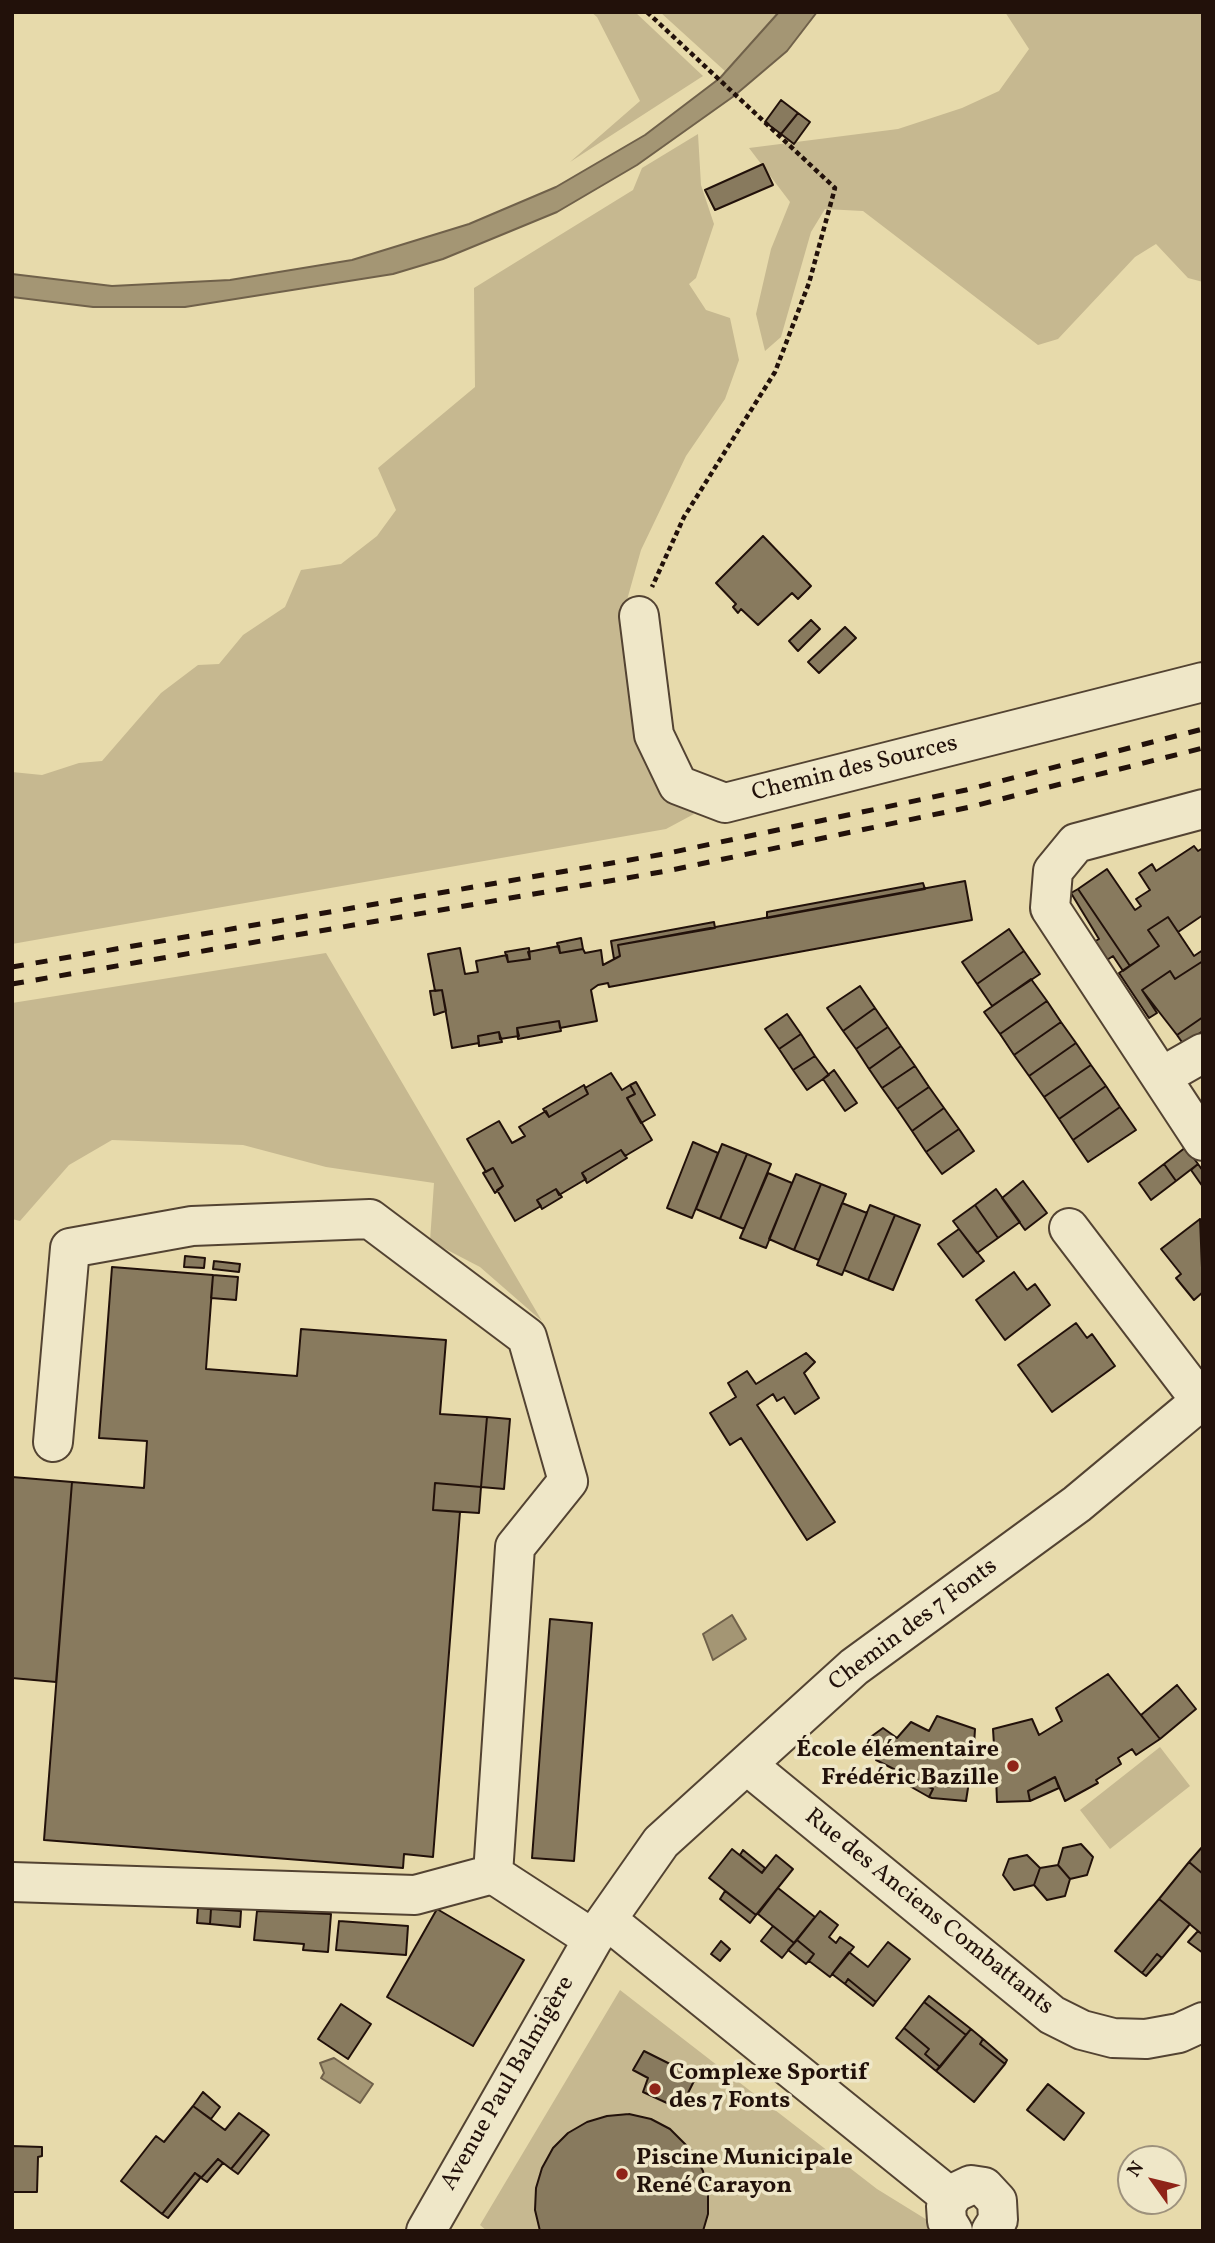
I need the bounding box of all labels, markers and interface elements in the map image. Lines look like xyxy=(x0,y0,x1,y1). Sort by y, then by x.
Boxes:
street label: Chemin des Sources xyxy=(749,731,961,809)
street label: Chemin des 7 Fonts xyxy=(824,1553,1004,1699)
place label: École élémentaire Frédéric Bazille xyxy=(796,1738,999,1794)
marker: École élémentaire Frédéric Bazille xyxy=(1005,1758,1021,1774)
street label: Rue des Anciens Combattants xyxy=(798,1804,1058,2022)
street label: Avenue Paul Balmigère xyxy=(436,1972,582,2196)
place label: Complexe Sportif des 7 Fonts xyxy=(669,2061,867,2117)
marker: Complexe Sportif des 7 Fonts xyxy=(647,2081,663,2097)
north arrow xyxy=(1117,2145,1187,2215)
place label: Piscine Municipale René Carayon xyxy=(636,2146,853,2202)
text: N xyxy=(1122,2156,1151,2182)
marker: Piscine Municipale René Carayon xyxy=(614,2166,630,2182)

